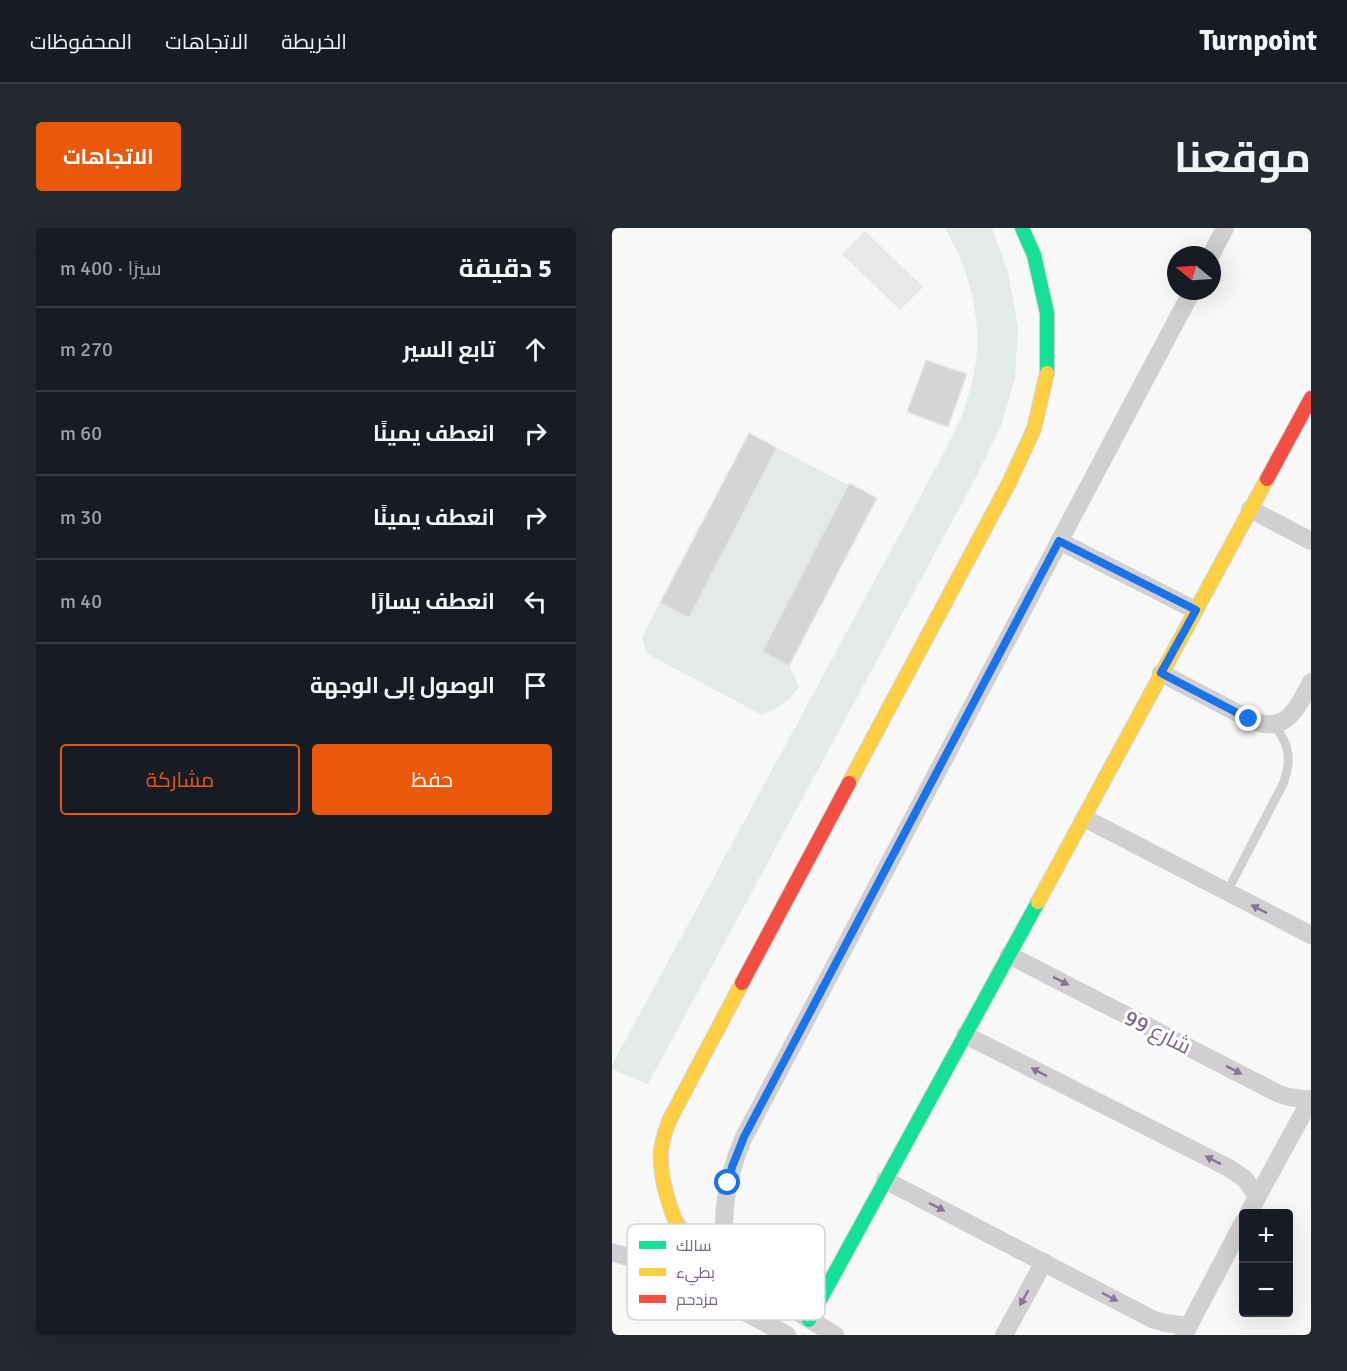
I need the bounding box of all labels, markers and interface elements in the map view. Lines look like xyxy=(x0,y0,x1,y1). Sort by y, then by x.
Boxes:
text: Turnpoint xyxy=(1200,24,1317,58)
text: المحفوظات xyxy=(30,29,132,55)
text: الاتجاهات xyxy=(165,29,248,55)
text: الخريطة xyxy=(281,29,347,55)
button: الاتجاهات xyxy=(36,122,181,191)
text: موقعنا xyxy=(1174,133,1311,184)
north arrow xyxy=(1167,246,1221,300)
text: 5 دقيقة xyxy=(459,253,552,285)
text: سيرًا · 400 m xyxy=(60,256,161,281)
icon: ahead xyxy=(519,333,552,366)
text: تابع السير xyxy=(403,336,495,363)
text: 270 m xyxy=(60,337,113,362)
icon: right xyxy=(519,417,552,450)
text: انعطف يمينًا xyxy=(373,420,495,447)
text: 60 m xyxy=(60,421,102,446)
icon: right xyxy=(519,501,552,534)
text: انعطف يمينًا xyxy=(373,504,495,531)
text: 30 m xyxy=(60,505,102,530)
icon: left xyxy=(519,585,552,618)
text: انعطف يسارًا xyxy=(370,588,495,615)
text: 40 m xyxy=(60,589,102,614)
icon: arrive xyxy=(519,669,552,702)
text: الوصول إلى الوجهة xyxy=(310,672,495,699)
route end xyxy=(1235,705,1261,731)
button: مشاركة xyxy=(60,744,300,815)
button: حفظ xyxy=(312,744,552,815)
one-way arrow xyxy=(1250,904,1268,914)
one-way arrow xyxy=(1052,977,1069,986)
street label: شارع 99 xyxy=(1120,1004,1196,1061)
one-way arrow xyxy=(1226,1066,1243,1075)
one-way arrow xyxy=(1030,1068,1047,1077)
one-way arrow xyxy=(1204,1155,1221,1165)
route start xyxy=(714,1169,740,1195)
one-way arrow xyxy=(929,1202,946,1212)
map controls xyxy=(1239,1209,1293,1317)
button: + xyxy=(1239,1209,1293,1263)
legend xyxy=(627,1224,825,1320)
text: سالك xyxy=(676,1236,711,1256)
text: بطيء xyxy=(676,1263,715,1286)
button: − xyxy=(1239,1263,1293,1317)
text: مزدحم xyxy=(676,1290,718,1311)
one-way arrow xyxy=(1019,1290,1029,1307)
one-way arrow xyxy=(1102,1292,1119,1302)

